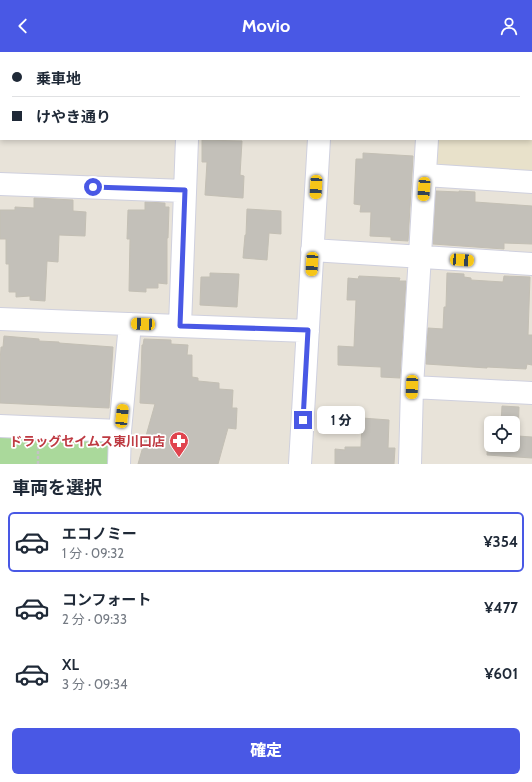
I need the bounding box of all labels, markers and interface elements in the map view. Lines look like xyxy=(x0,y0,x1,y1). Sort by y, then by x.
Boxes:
icon: back xyxy=(12,15,34,37)
text: Movio xyxy=(242,15,290,37)
icon: person xyxy=(498,15,520,37)
text: 乗車地 xyxy=(36,70,81,88)
text: けやき通り xyxy=(36,108,111,126)
car xyxy=(309,175,323,199)
car xyxy=(417,177,431,201)
route start xyxy=(84,178,102,196)
car xyxy=(305,252,319,276)
car xyxy=(450,253,474,267)
car xyxy=(131,317,155,331)
car xyxy=(406,375,418,399)
car xyxy=(115,403,129,429)
callout: 1 分 xyxy=(317,406,365,434)
route end xyxy=(294,411,312,429)
text: 1 分 xyxy=(331,412,351,428)
map controls xyxy=(484,416,520,452)
button: locate xyxy=(484,416,520,452)
pharmacy icon: ドラッグセイムス東川口店 xyxy=(168,430,190,458)
place label: ドラッグセイムス東川口店 xyxy=(9,433,165,449)
text: 車両を選択 xyxy=(12,477,102,499)
icon: car xyxy=(14,524,50,560)
text: エコノミー xyxy=(62,525,137,543)
text: ¥354 xyxy=(483,533,518,551)
text: 1 分 · 09:32 xyxy=(62,545,124,561)
icon: car xyxy=(14,590,50,626)
text: コンフォート xyxy=(62,591,152,609)
text: ¥477 xyxy=(484,599,518,617)
text: 2 分 · 09:33 xyxy=(62,611,127,627)
icon: car xyxy=(14,656,50,692)
text: XL xyxy=(62,656,79,674)
text: ¥601 xyxy=(484,665,518,683)
text: 3 分 · 09:34 xyxy=(62,676,128,692)
button: 確定 xyxy=(12,728,520,774)

